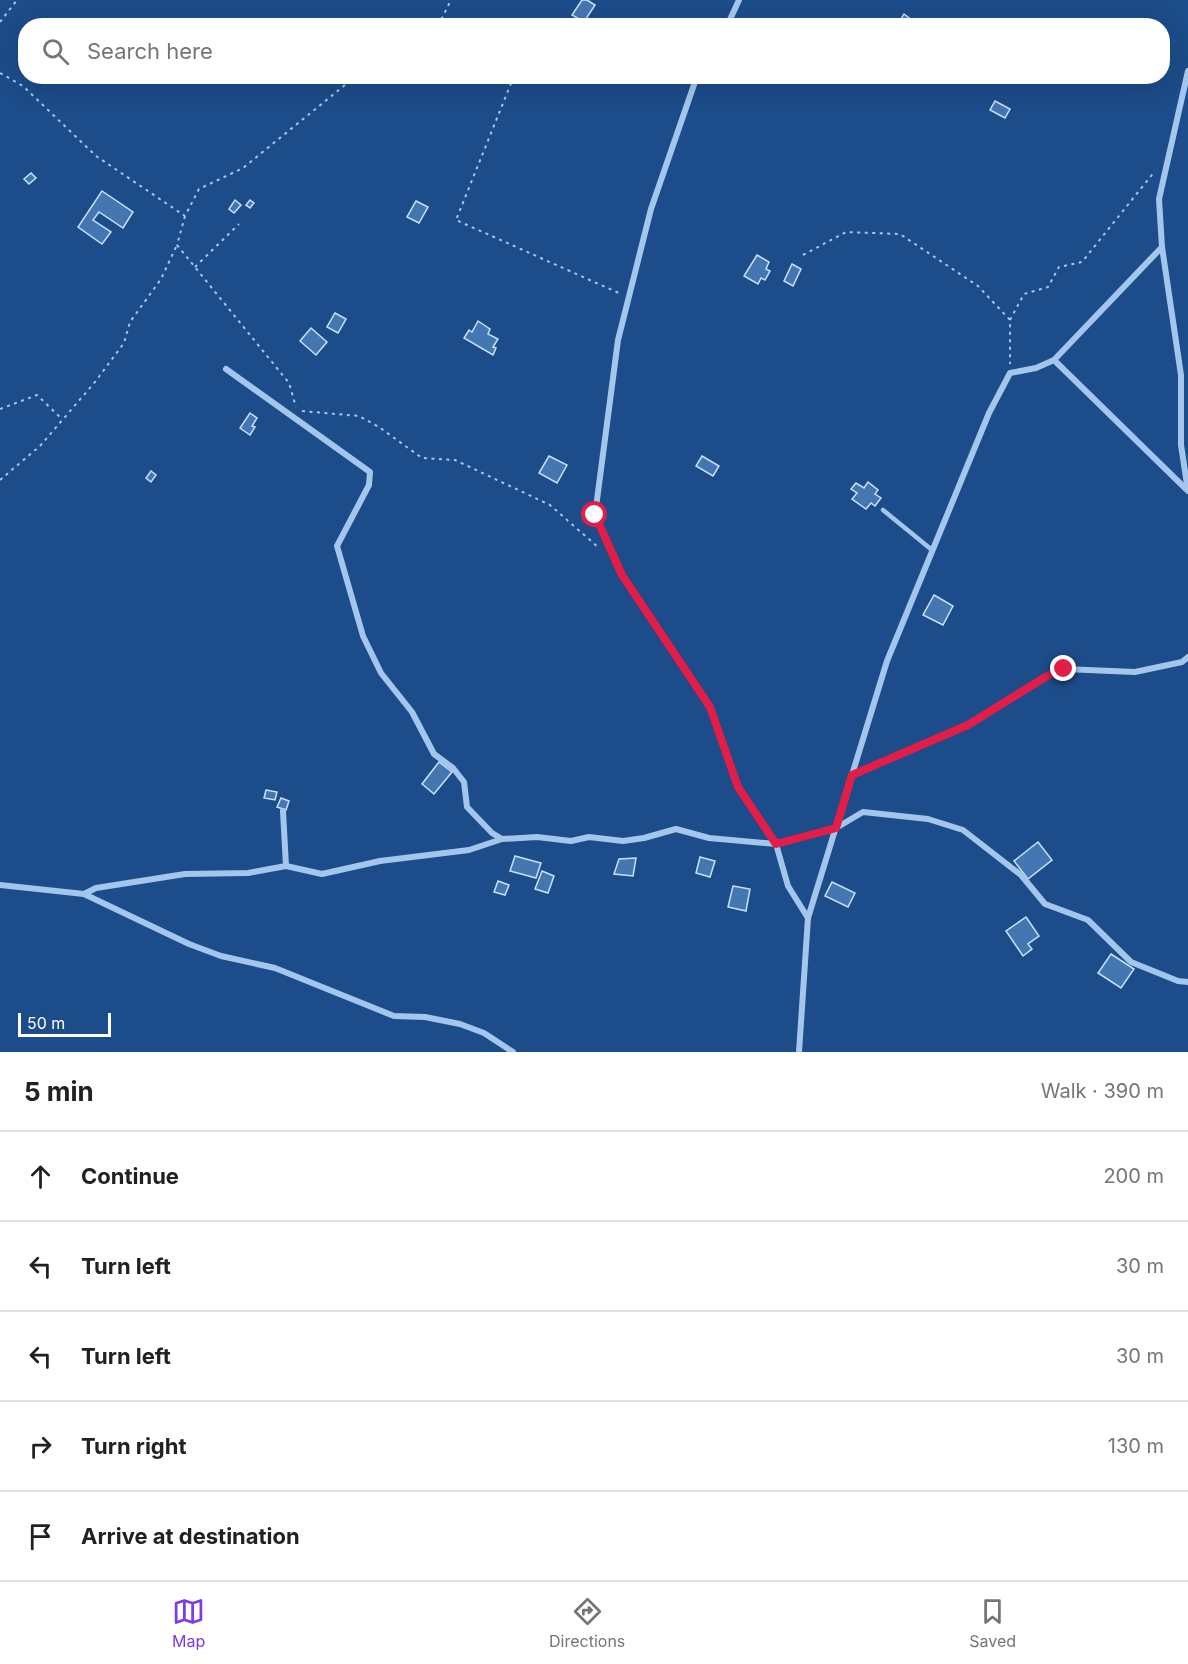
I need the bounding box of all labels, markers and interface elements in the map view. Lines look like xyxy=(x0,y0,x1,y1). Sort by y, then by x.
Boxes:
search box xyxy=(18,18,1170,84)
icon: search xyxy=(39,35,72,68)
text: Search here xyxy=(87,38,213,64)
route start xyxy=(581,501,607,527)
route end xyxy=(1050,655,1076,681)
scale bar xyxy=(18,1010,111,1038)
text: 50 m xyxy=(27,1013,65,1033)
text: 5 min xyxy=(24,1076,94,1107)
text: Walk · 390 m xyxy=(1041,1079,1164,1103)
icon: ahead xyxy=(24,1160,57,1193)
text: Continue xyxy=(81,1163,179,1189)
text: 200 m xyxy=(1103,1164,1164,1188)
icon: left xyxy=(24,1250,57,1283)
text: Turn left xyxy=(81,1253,171,1279)
text: 30 m xyxy=(1116,1254,1164,1278)
icon: left xyxy=(24,1340,57,1373)
text: Turn left xyxy=(81,1343,171,1369)
text: 30 m xyxy=(1116,1344,1164,1368)
icon: right xyxy=(24,1430,57,1463)
text: Turn right xyxy=(81,1433,187,1459)
text: 130 m xyxy=(1108,1434,1164,1458)
icon: arrive xyxy=(24,1520,57,1553)
text: Arrive at destination xyxy=(81,1523,300,1549)
tab: Map xyxy=(172,1595,205,1651)
tab: Directions xyxy=(549,1595,625,1651)
tab: Saved xyxy=(969,1595,1016,1651)

